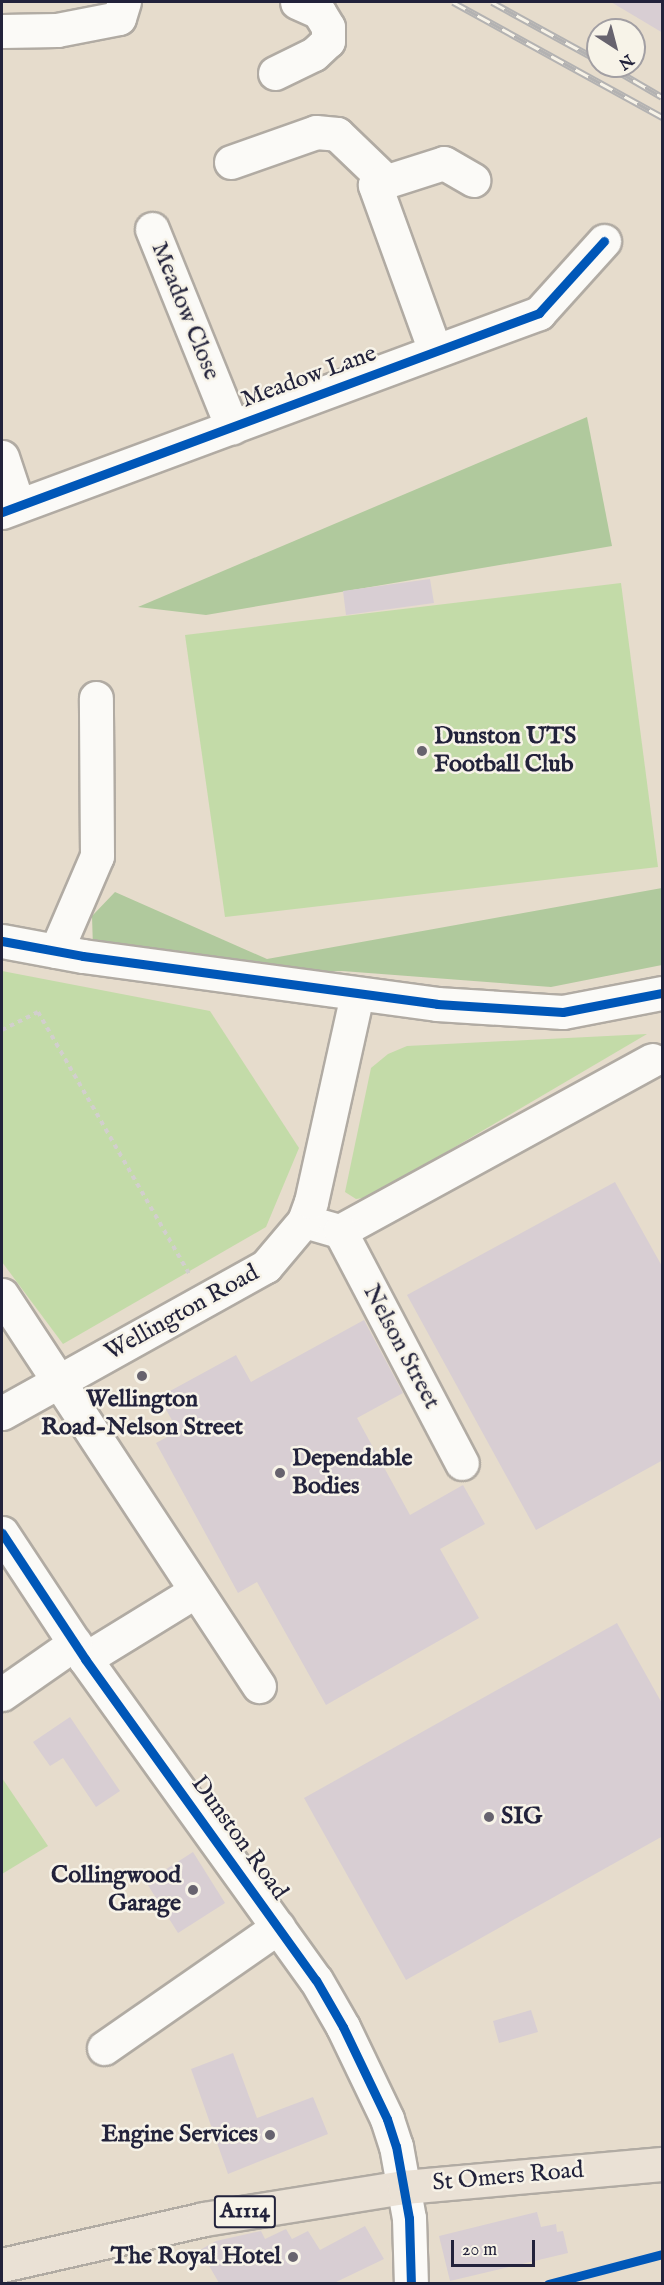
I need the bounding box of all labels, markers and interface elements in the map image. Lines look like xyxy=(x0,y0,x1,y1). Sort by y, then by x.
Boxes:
north arrow xyxy=(586,18,646,78)
text: N xyxy=(614,49,637,73)
street label: Meadow Close xyxy=(144,238,226,384)
street label: Meadow Lane xyxy=(238,339,380,415)
place label: Dunston UTS Football Club xyxy=(434,723,576,779)
marker: Dunston UTS Football Club xyxy=(415,744,429,758)
street label: Wellington Road xyxy=(100,1259,264,1367)
street label: Nelson Street xyxy=(356,1280,446,1414)
marker: Wellington Road-Nelson Street xyxy=(135,1369,149,1383)
place label: Wellington Road-Nelson Street xyxy=(41,1386,243,1442)
place label: Dependable Bodies xyxy=(292,1445,412,1501)
marker: Dependable Bodies xyxy=(273,1466,287,1480)
street label: Dunston Road xyxy=(184,1770,294,1906)
place label: SIG xyxy=(501,1803,542,1831)
marker: SIG xyxy=(482,1810,496,1824)
place label: Collingwood Garage xyxy=(51,1862,181,1918)
marker: Collingwood Garage xyxy=(186,1883,200,1897)
place label: Engine Services xyxy=(101,2121,258,2149)
marker: Engine Services xyxy=(263,2128,277,2142)
street label: St Omers Road xyxy=(431,2156,585,2198)
road number: A1114 xyxy=(214,2193,276,2231)
scale bar xyxy=(454,2228,538,2266)
text: 20 m xyxy=(462,2239,497,2262)
place label: The Royal Hotel xyxy=(111,2243,281,2271)
marker: The Royal Hotel xyxy=(286,2250,300,2264)

